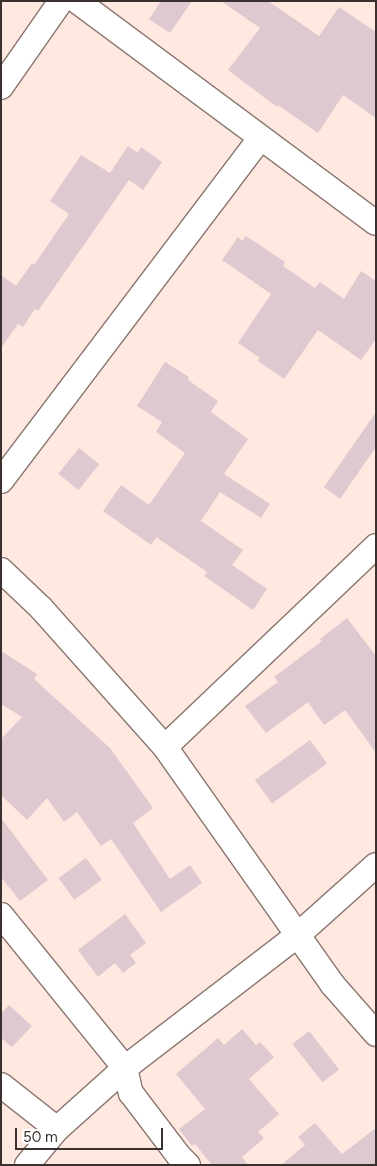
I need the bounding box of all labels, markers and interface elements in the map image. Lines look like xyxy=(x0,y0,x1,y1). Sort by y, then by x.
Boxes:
scale bar xyxy=(18,1118,165,1150)
text: 50 m xyxy=(23,1128,58,1146)

